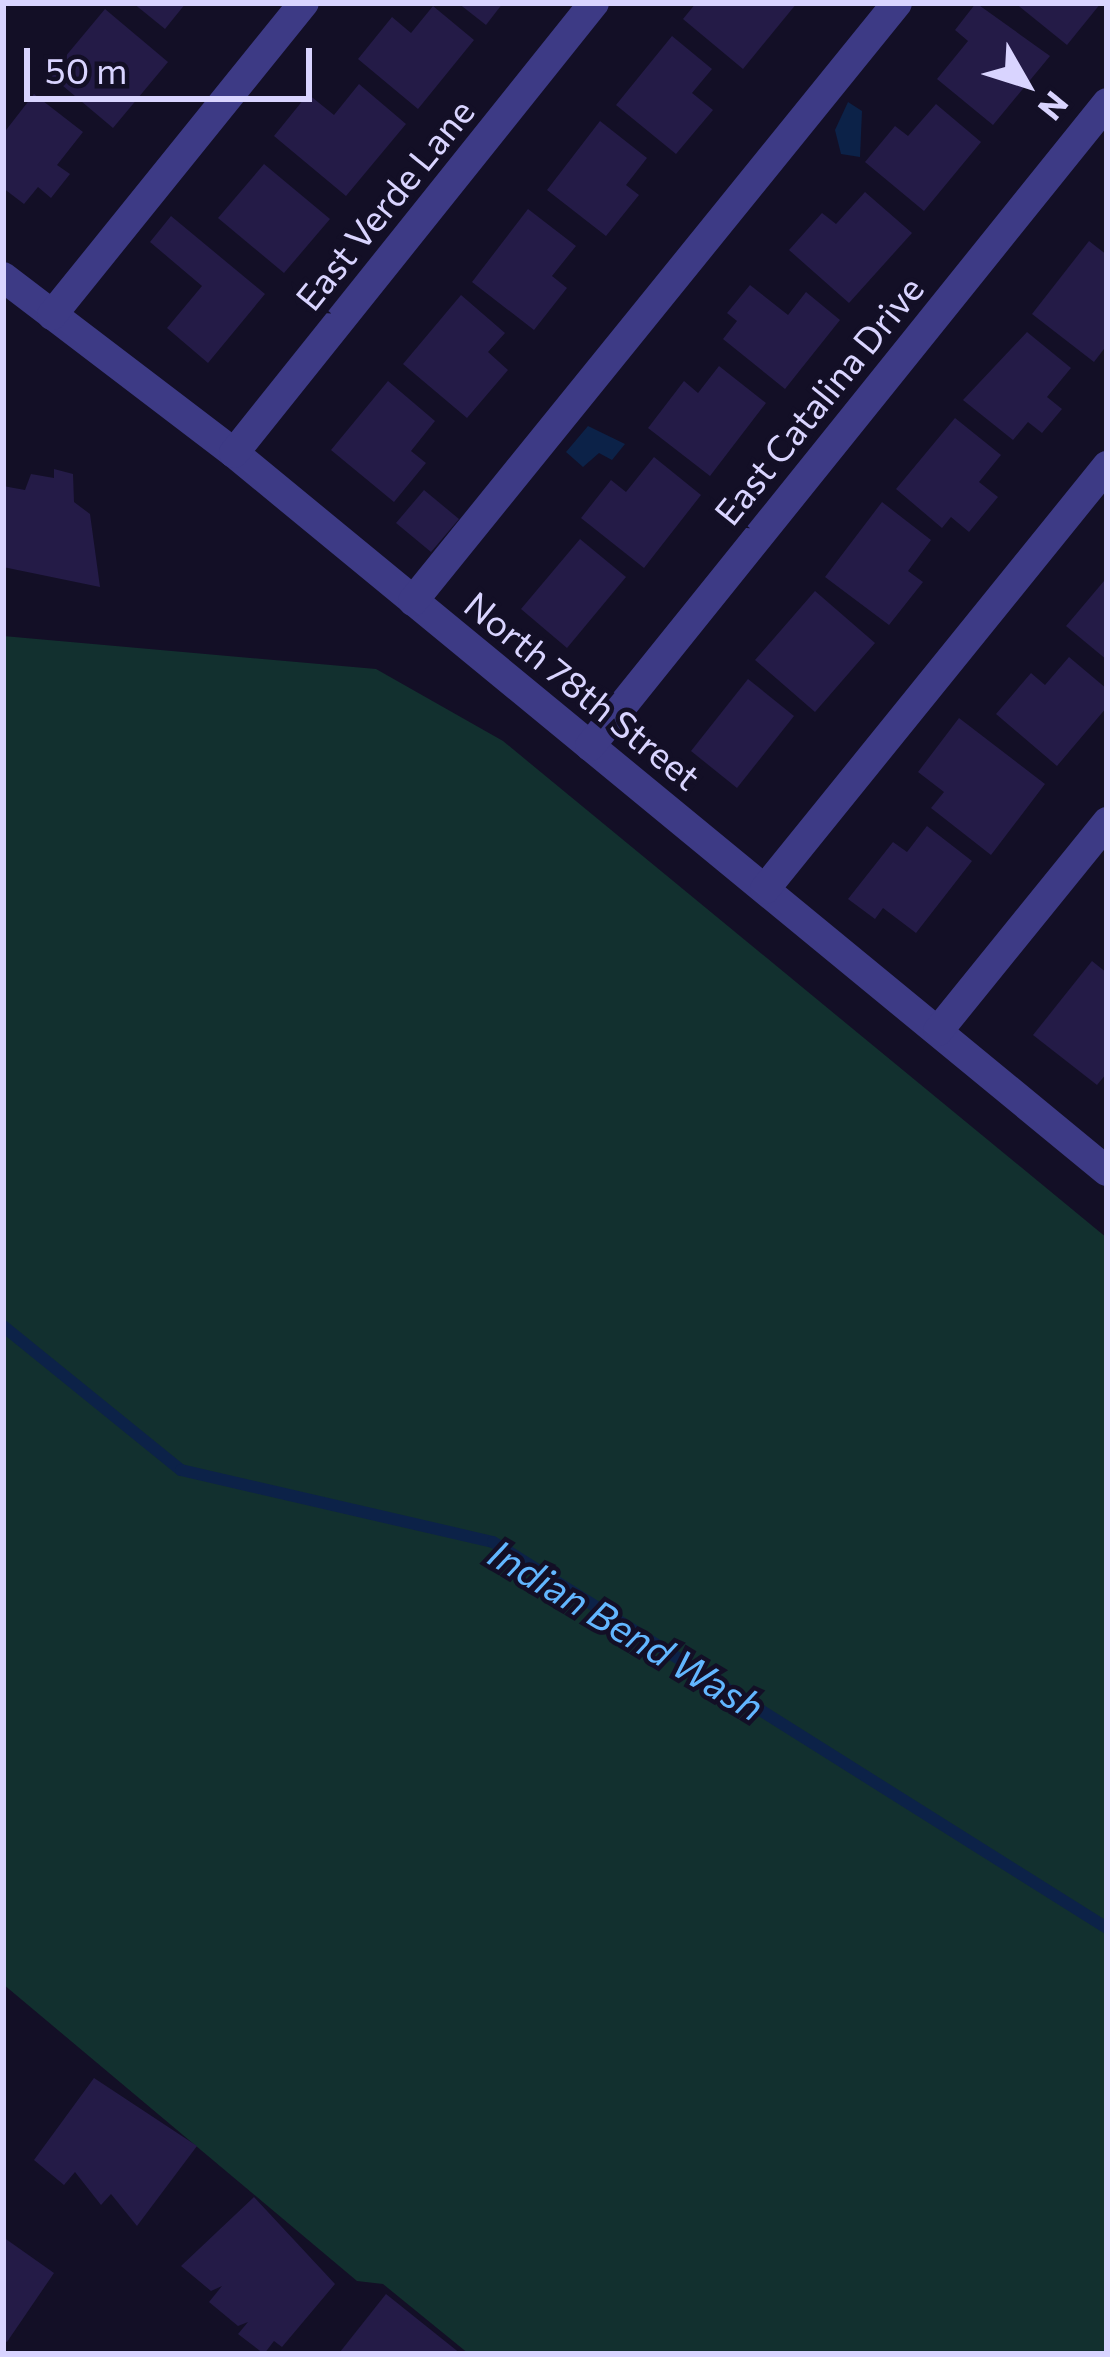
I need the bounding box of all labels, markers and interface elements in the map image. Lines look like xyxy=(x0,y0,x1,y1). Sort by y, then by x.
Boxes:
scale bar xyxy=(30,24,318,98)
north arrow xyxy=(966,24,1086,144)
text: 50 m xyxy=(45,47,127,91)
text: N xyxy=(1031,84,1078,129)
street label: East Verde Lane xyxy=(286,90,482,318)
street label: East Catalina Drive xyxy=(705,267,931,533)
street label: North 78th Street xyxy=(457,582,709,798)
water label: Indian Bend Wash xyxy=(481,1529,773,1729)

